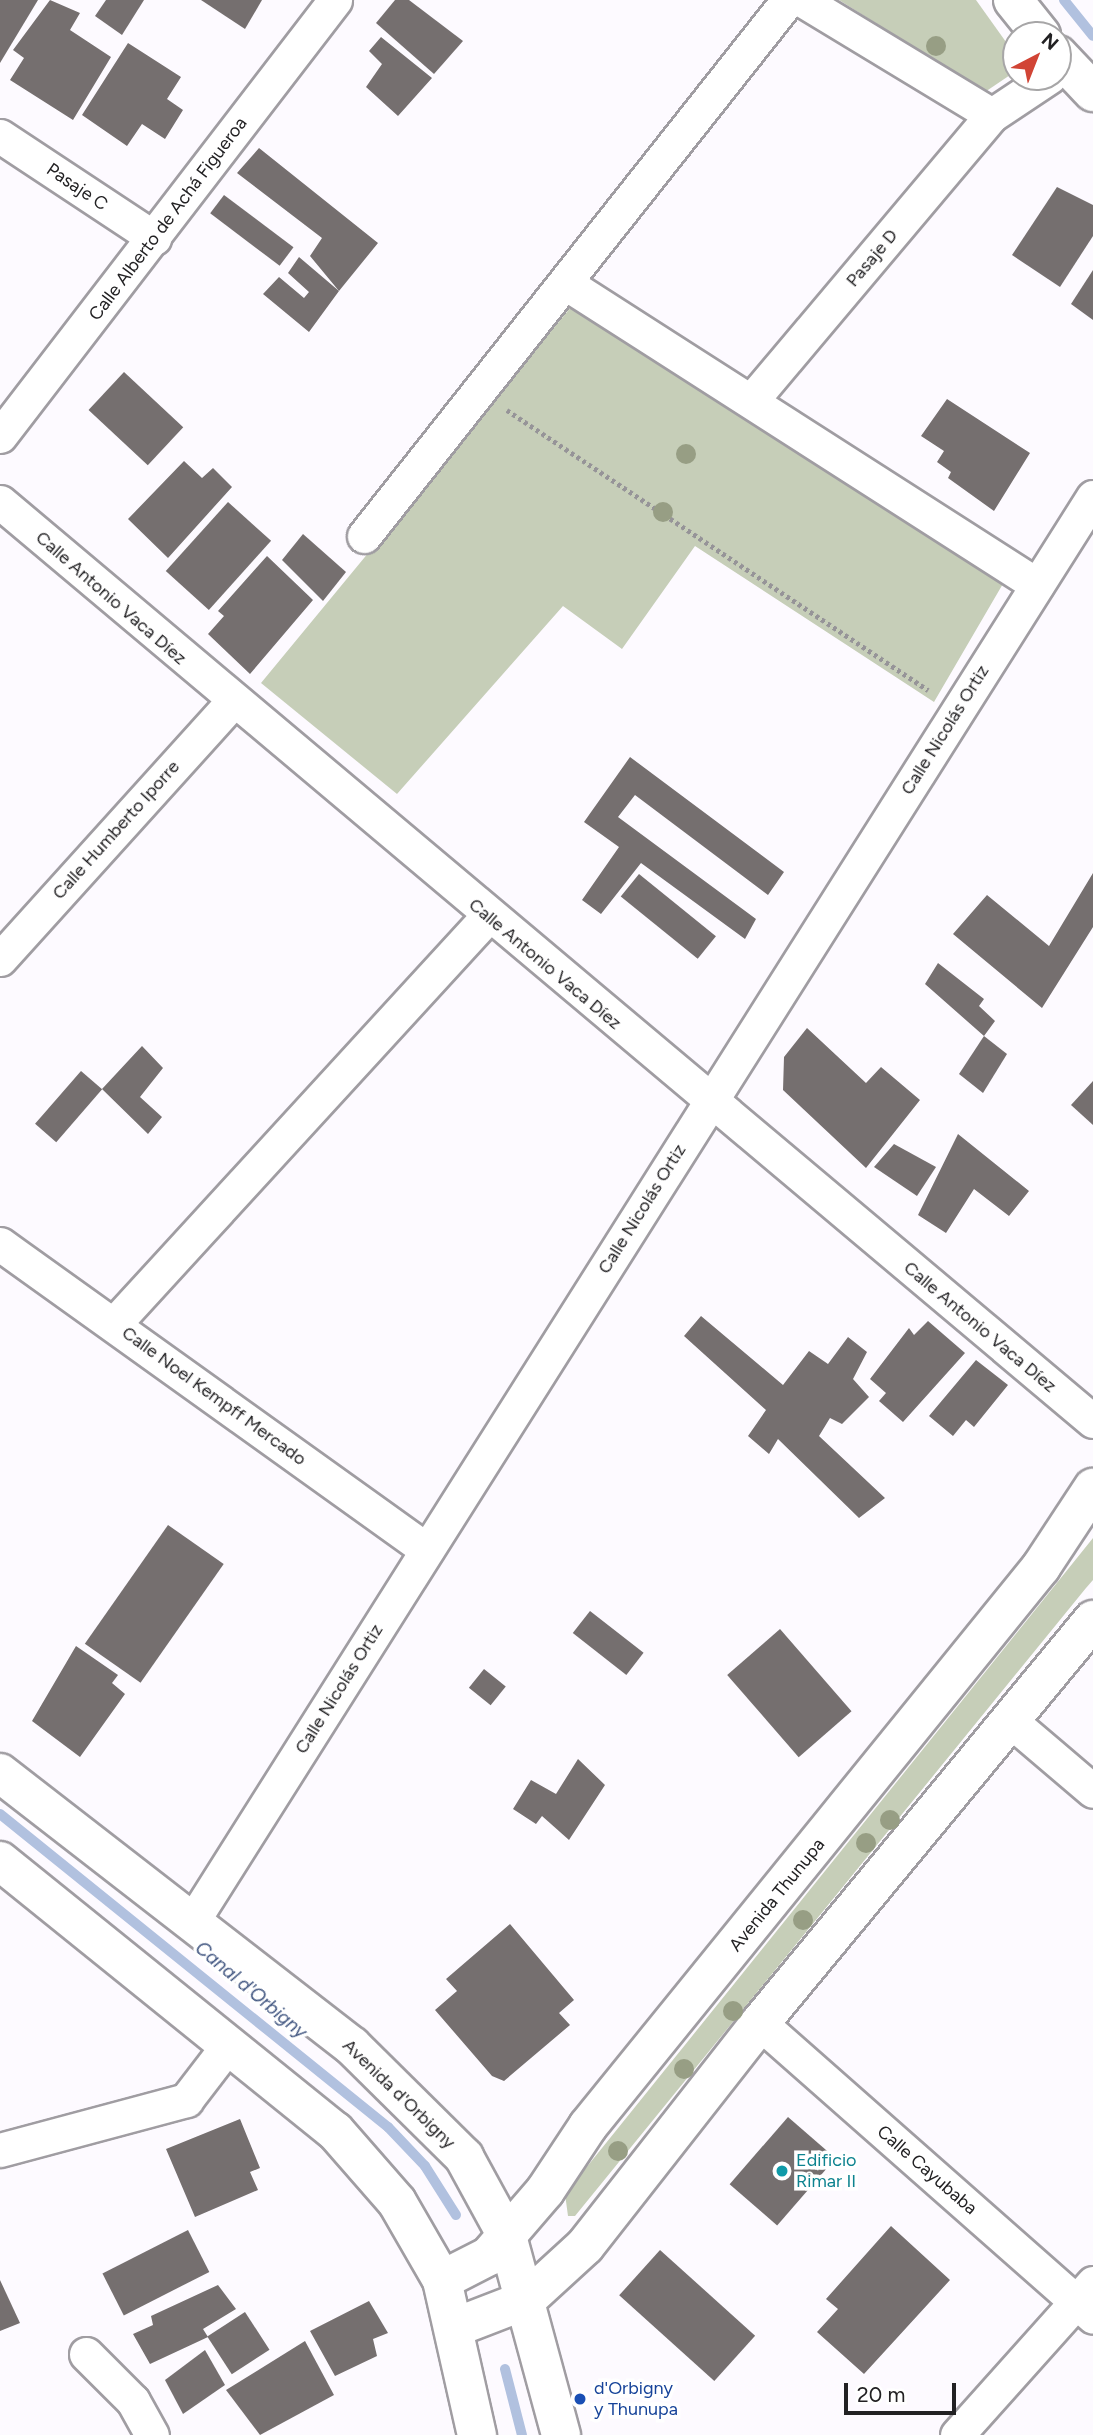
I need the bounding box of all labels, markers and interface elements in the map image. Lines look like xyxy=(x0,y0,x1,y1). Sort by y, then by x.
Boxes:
north arrow xyxy=(1002,21,1072,91)
text: N xyxy=(1037,28,1063,55)
street label: Calle Alberto de Achá Figueroa xyxy=(84,113,252,325)
street label: Pasaje C xyxy=(42,159,112,215)
street label: Pasaje D xyxy=(842,225,902,291)
street label: Calle Antonio Vaca Díez xyxy=(31,527,191,669)
street label: Calle Nicolás Ortiz xyxy=(897,661,993,799)
street label: Calle Humberto Iporre xyxy=(48,756,184,904)
street label: Calle Antonio Vaca Díez xyxy=(464,894,626,1034)
street label: Calle Nicolás Ortiz xyxy=(594,1140,690,1278)
street label: Calle Antonio Vaca Díez xyxy=(899,1257,1061,1397)
street label: Calle Noel Kempff Mercado xyxy=(118,1322,310,1470)
street label: Calle Nicolás Ortiz xyxy=(291,1620,387,1758)
street label: Avenida Thunupa xyxy=(725,1834,829,1956)
water label: Canal d'Orbigny xyxy=(190,1937,312,2043)
street label: Avenida d'Orbigny xyxy=(338,2035,460,2153)
street label: Calle Cayubaba xyxy=(873,2121,981,2219)
place label: Edificio Rimar II xyxy=(796,2150,857,2192)
marker: Edificio Rimar II xyxy=(774,2163,790,2179)
scale bar xyxy=(848,2368,960,2412)
place label: d'Orbigny y Thunupa xyxy=(594,2378,678,2420)
text: 20 m xyxy=(857,2382,905,2407)
marker: d'Orbigny y Thunupa xyxy=(572,2391,588,2407)

